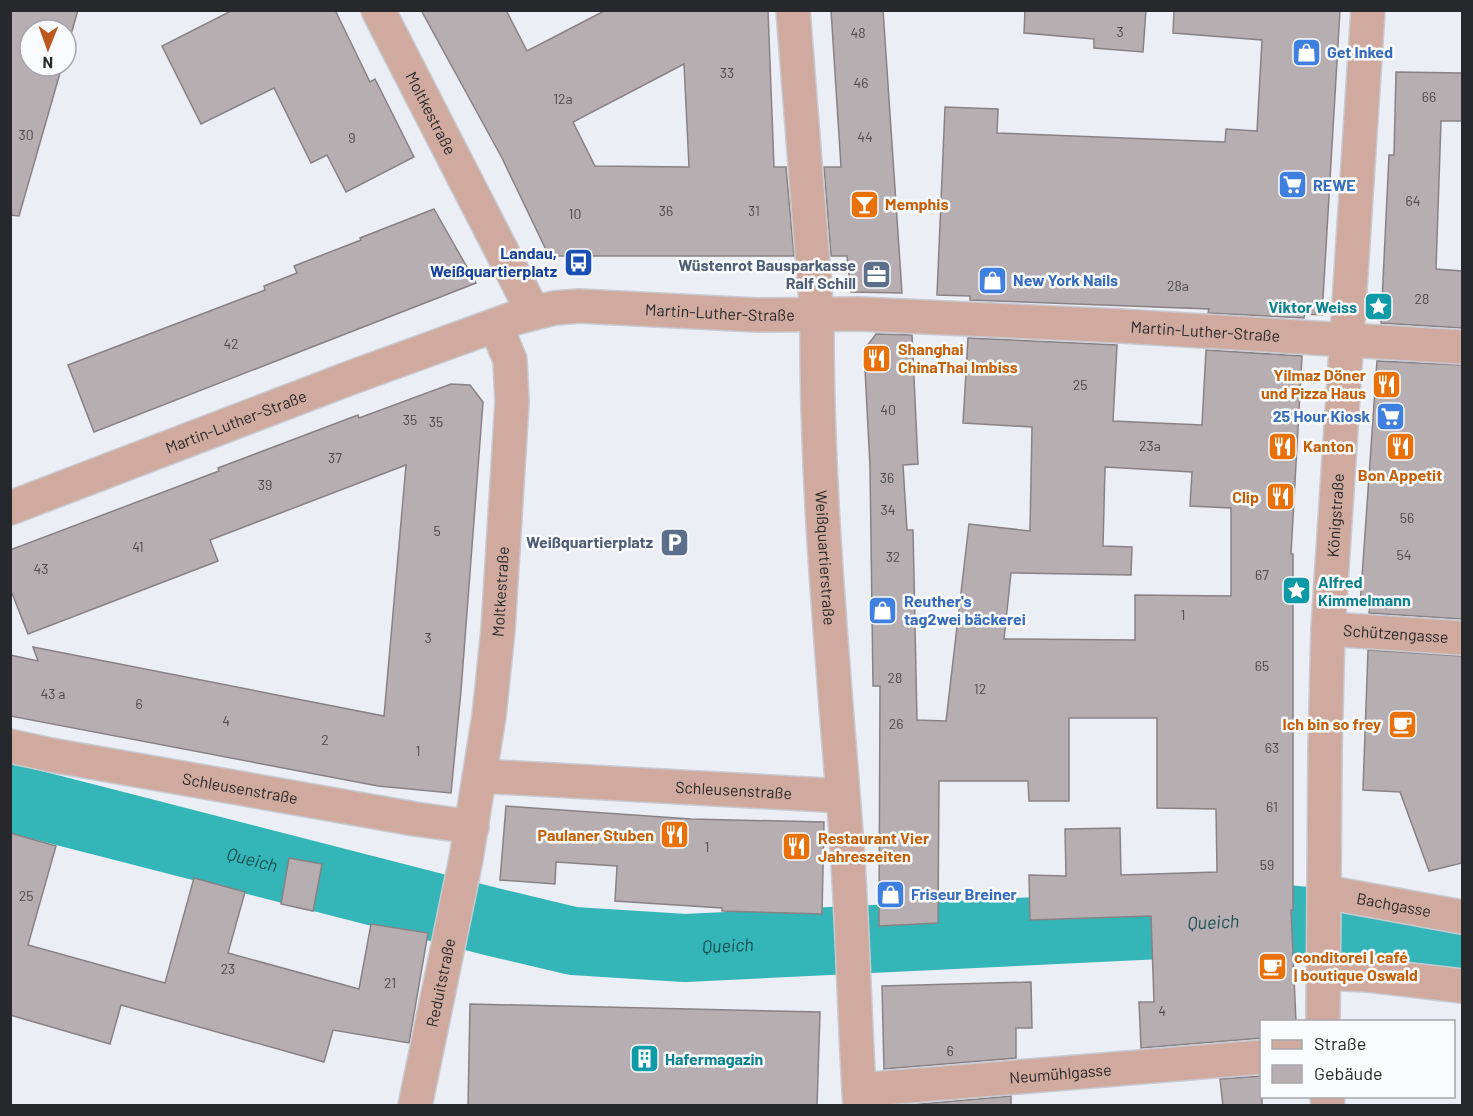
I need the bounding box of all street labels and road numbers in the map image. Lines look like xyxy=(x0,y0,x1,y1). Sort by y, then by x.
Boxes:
street label: Moltkestraße xyxy=(402,68,461,158)
street label: Martin-Luther-Straße xyxy=(645,299,795,324)
street label: Martin-Luther-Straße xyxy=(1130,317,1281,345)
street label: Martin-Luther-Straße xyxy=(163,386,309,457)
street label: Königstraße xyxy=(1323,473,1347,558)
street label: Weißquartierstraße xyxy=(812,490,840,626)
street label: Moltkestraße xyxy=(487,546,512,638)
street label: Schützengasse xyxy=(1343,620,1449,646)
street label: Schleusenstraße xyxy=(181,768,299,807)
street label: Schleusenstraße xyxy=(675,777,793,802)
street label: Bachgasse xyxy=(1355,888,1433,920)
street label: Reduitstraße xyxy=(422,936,458,1029)
street label: Neumühlgasse xyxy=(1008,1059,1112,1087)

